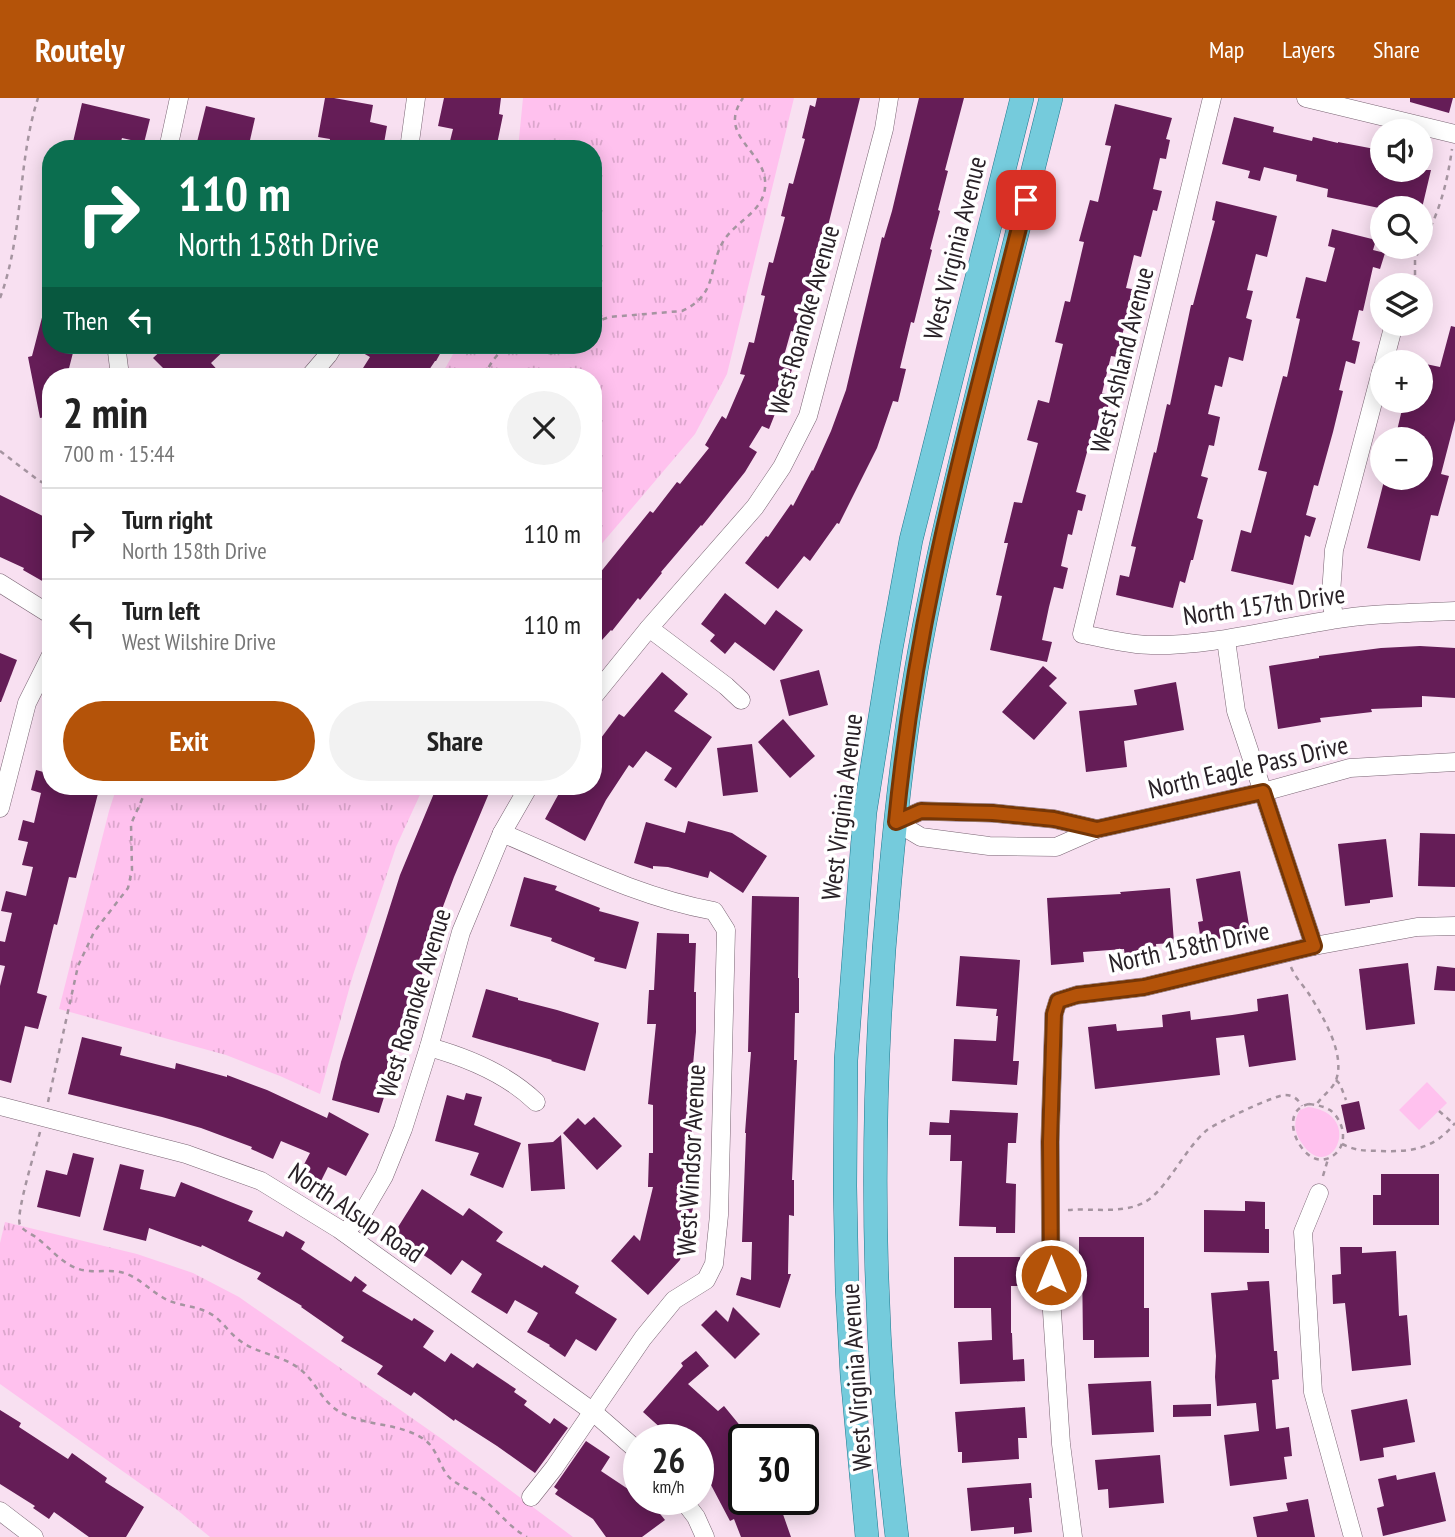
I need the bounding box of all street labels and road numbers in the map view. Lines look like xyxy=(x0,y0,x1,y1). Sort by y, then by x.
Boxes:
street label: West Virginia Avenue xyxy=(916,153,993,343)
street label: West Roanoke Avenue xyxy=(761,221,846,418)
street label: West Ashland Avenue xyxy=(1082,264,1161,456)
street label: North 157th Drive xyxy=(1181,577,1347,632)
street label: West Virginia Avenue xyxy=(814,712,869,902)
street label: North Eagle Pass Drive xyxy=(1145,727,1351,806)
street label: West Roanoke Avenue xyxy=(369,904,458,1101)
street label: North 158th Drive xyxy=(1105,913,1272,980)
street label: West Windsor Avenue xyxy=(669,1063,712,1257)
street label: North Alsup Road xyxy=(282,1155,430,1270)
street label: West Virginia Avenue xyxy=(832,1282,879,1472)

